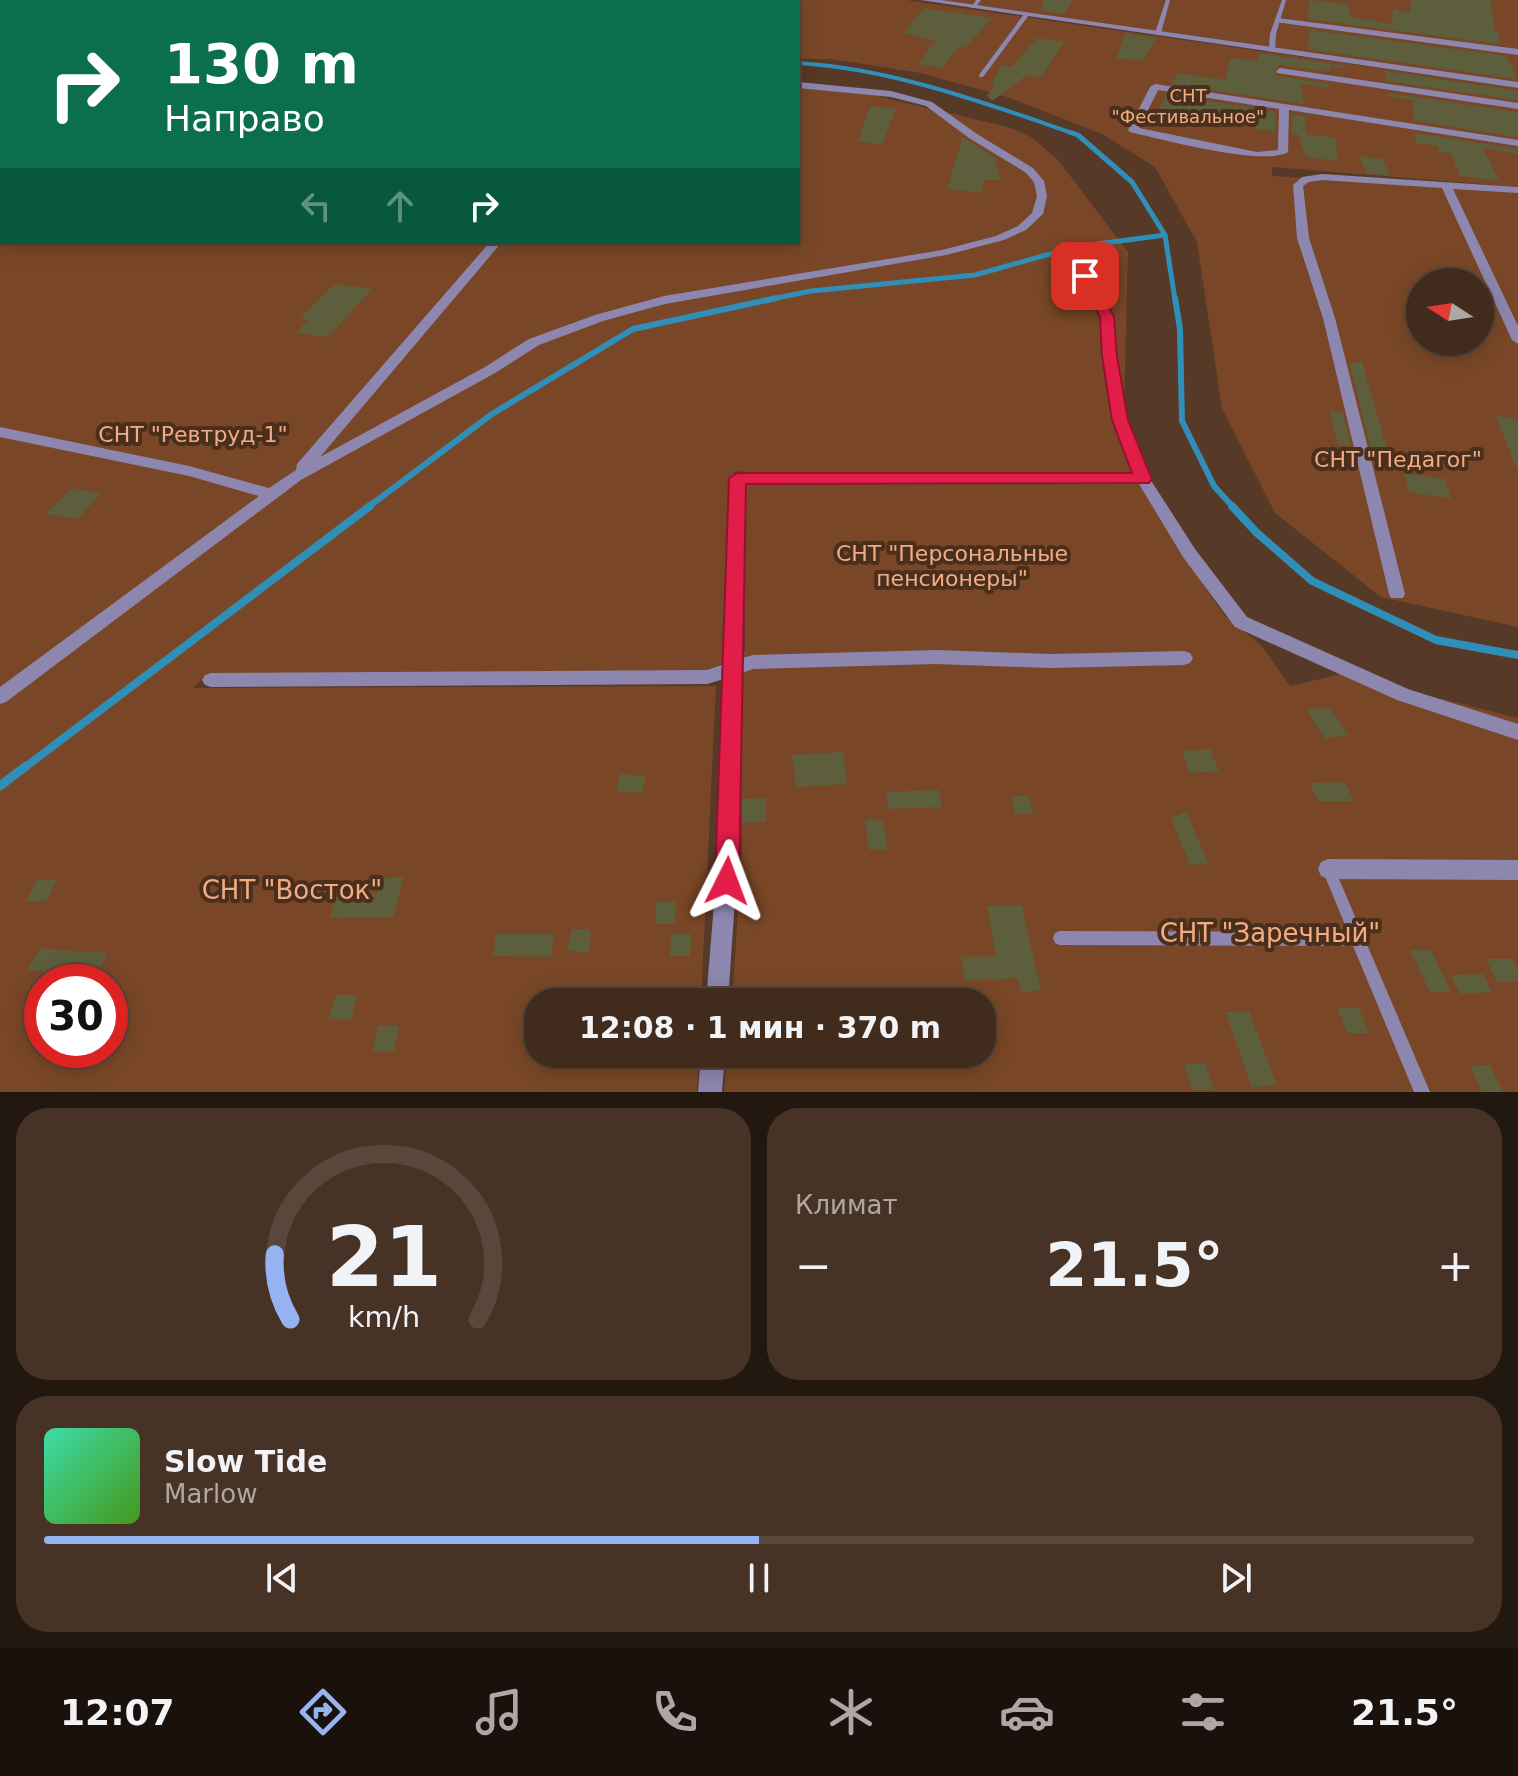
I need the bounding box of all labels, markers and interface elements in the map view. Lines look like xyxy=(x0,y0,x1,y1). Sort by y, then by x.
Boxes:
text: 130 m xyxy=(164,31,359,96)
icon: right xyxy=(32,32,136,136)
park label: СНТ "Фестивальное" xyxy=(1112,85,1264,127)
text: Направо xyxy=(164,98,325,139)
icon: left xyxy=(294,184,338,228)
icon: ahead xyxy=(378,184,422,228)
icon: right xyxy=(462,184,506,228)
pin xyxy=(1051,242,1119,310)
icon: arrive xyxy=(1063,254,1107,298)
north arrow xyxy=(1406,268,1494,356)
map controls xyxy=(1406,268,1494,356)
park label: СНТ "Ревтруд-1" xyxy=(98,422,288,447)
park label: СНТ "Педагог" xyxy=(1314,447,1482,472)
park label: СНТ "Персональные пенсионеры" xyxy=(836,541,1068,591)
position arrow xyxy=(685,839,769,923)
park label: СНТ "Восток" xyxy=(202,875,382,905)
park label: СНТ "Заречный" xyxy=(1160,918,1380,948)
speed limit sign: 30 xyxy=(24,964,128,1068)
text: 12:08 · 1 мин · 370 m xyxy=(579,1010,941,1045)
text: Климат xyxy=(795,1190,898,1220)
text: 21 xyxy=(326,1209,441,1306)
text: 21.5° xyxy=(1045,1230,1224,1300)
text: − xyxy=(795,1240,832,1291)
text: + xyxy=(1437,1240,1474,1291)
text: km/h xyxy=(347,1300,420,1334)
text: Slow Tide xyxy=(164,1444,327,1479)
text: Marlow xyxy=(164,1479,257,1509)
icon: previous xyxy=(260,1556,304,1600)
icon: pause xyxy=(737,1556,781,1600)
icon: next xyxy=(1214,1556,1258,1600)
icon: directions xyxy=(295,1684,351,1740)
icon: music xyxy=(471,1684,527,1740)
icon: phone xyxy=(647,1684,703,1740)
icon: climate xyxy=(823,1684,879,1740)
icon: car xyxy=(999,1684,1055,1740)
icon: filters xyxy=(1175,1684,1231,1740)
text: 12:07 xyxy=(60,1692,175,1733)
text: 21.5° xyxy=(1351,1692,1458,1733)

